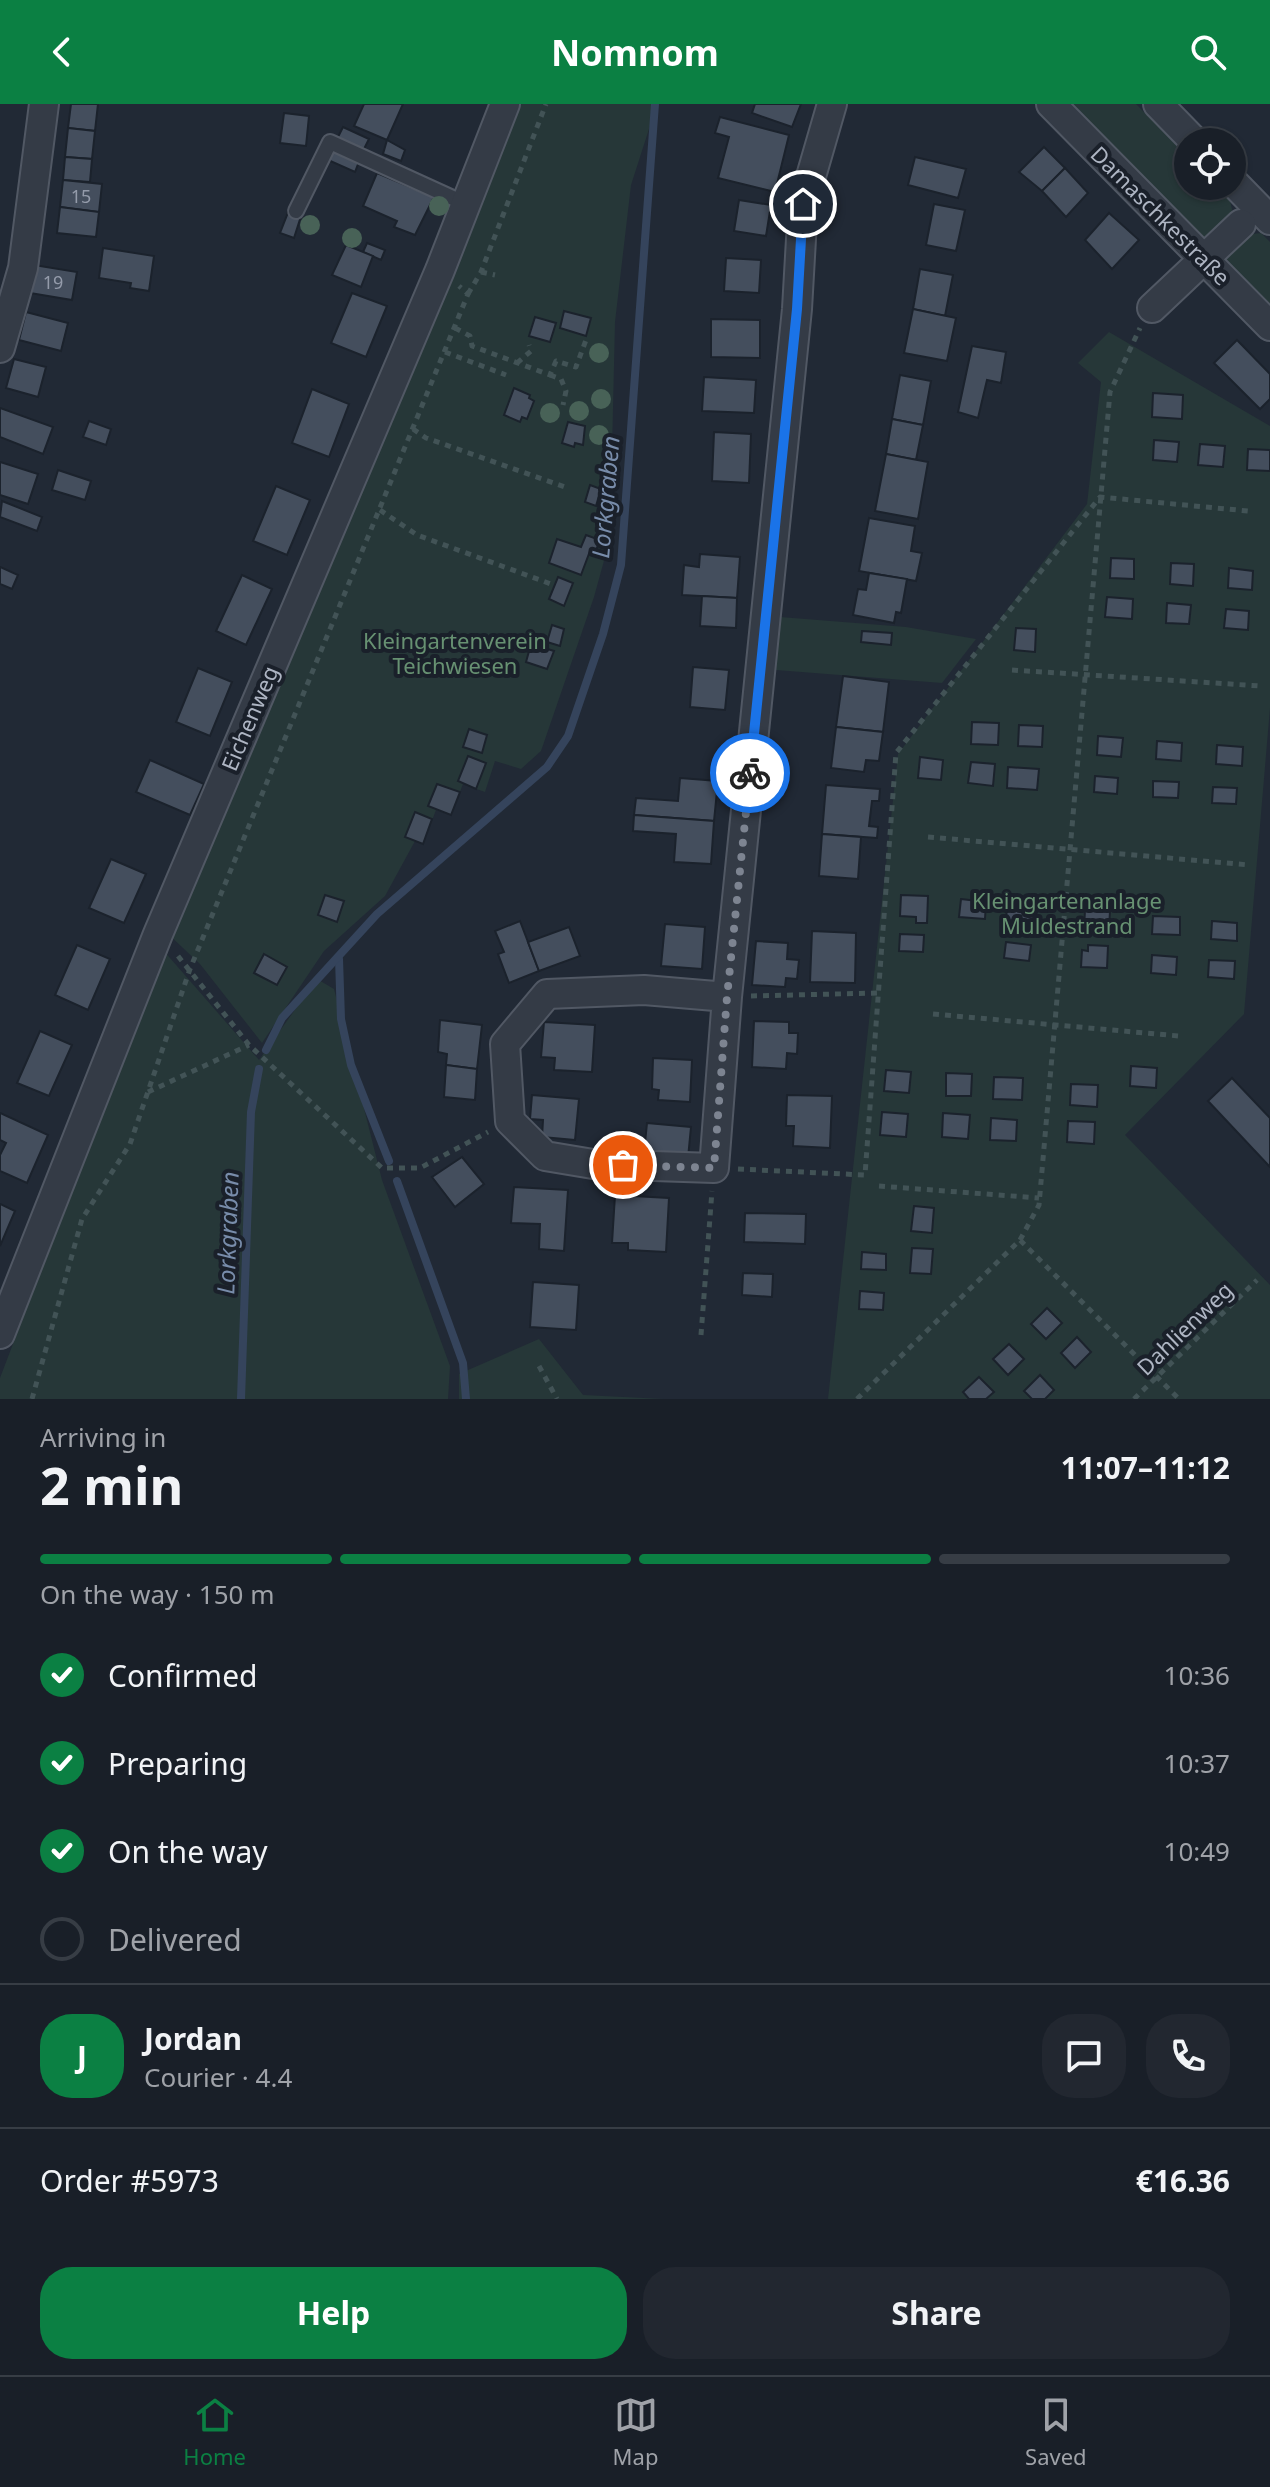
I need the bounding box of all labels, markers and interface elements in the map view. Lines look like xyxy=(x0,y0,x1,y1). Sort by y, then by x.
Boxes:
text: Nomnom xyxy=(551,28,719,77)
icon: back xyxy=(40,30,84,74)
icon: search xyxy=(1186,30,1230,74)
map controls xyxy=(1174,128,1246,200)
button: locate xyxy=(1174,128,1246,200)
street label: Damaschkestraße xyxy=(1085,139,1237,291)
pin xyxy=(769,170,837,238)
icon: home xyxy=(781,182,825,226)
house number: 15 xyxy=(71,184,91,208)
house number: 19 xyxy=(43,270,63,294)
water label: Lorkgraben xyxy=(583,434,627,560)
park label: Kleingartenverein Teichwiesen xyxy=(363,625,547,680)
street label: Eichenweg xyxy=(213,661,285,775)
courier xyxy=(710,733,790,813)
icon: bike xyxy=(728,751,772,795)
park label: Kleingartenanlage Muldestrand xyxy=(972,885,1162,940)
pin xyxy=(589,1131,657,1199)
icon: bag xyxy=(601,1143,645,1187)
water label: Lorkgraben xyxy=(208,1171,246,1295)
street label: Dahlienweg xyxy=(1129,1275,1239,1381)
text: Arriving in xyxy=(40,1419,166,1455)
text: 11:07–11:12 xyxy=(1061,1447,1230,1488)
text: 2 min xyxy=(40,1449,183,1520)
text: On the way · 150 m xyxy=(40,1576,274,1612)
icon: check xyxy=(40,1653,84,1697)
text: Confirmed xyxy=(108,1655,258,1696)
text: 10:36 xyxy=(1164,1657,1230,1693)
icon: check xyxy=(40,1741,84,1785)
text: Preparing xyxy=(108,1743,247,1784)
text: 10:37 xyxy=(1164,1745,1230,1781)
icon: check xyxy=(40,1829,84,1873)
text: On the way xyxy=(108,1831,268,1872)
text: 10:49 xyxy=(1164,1833,1230,1869)
text: Delivered xyxy=(108,1919,242,1960)
button: chat xyxy=(1042,2014,1126,2098)
button: phone xyxy=(1146,2014,1230,2098)
text: Jordan xyxy=(144,2018,242,2059)
text: J xyxy=(77,2036,87,2077)
text: Courier · 4.4 xyxy=(144,2059,292,2095)
text: Order #5973 xyxy=(40,2160,219,2201)
text: €16.36 xyxy=(1136,2160,1230,2201)
button: Help xyxy=(40,2267,627,2359)
button: Share xyxy=(643,2267,1230,2359)
tab: Home xyxy=(183,2393,246,2471)
tab: Map xyxy=(613,2393,658,2471)
tab: Saved xyxy=(1025,2393,1087,2471)

